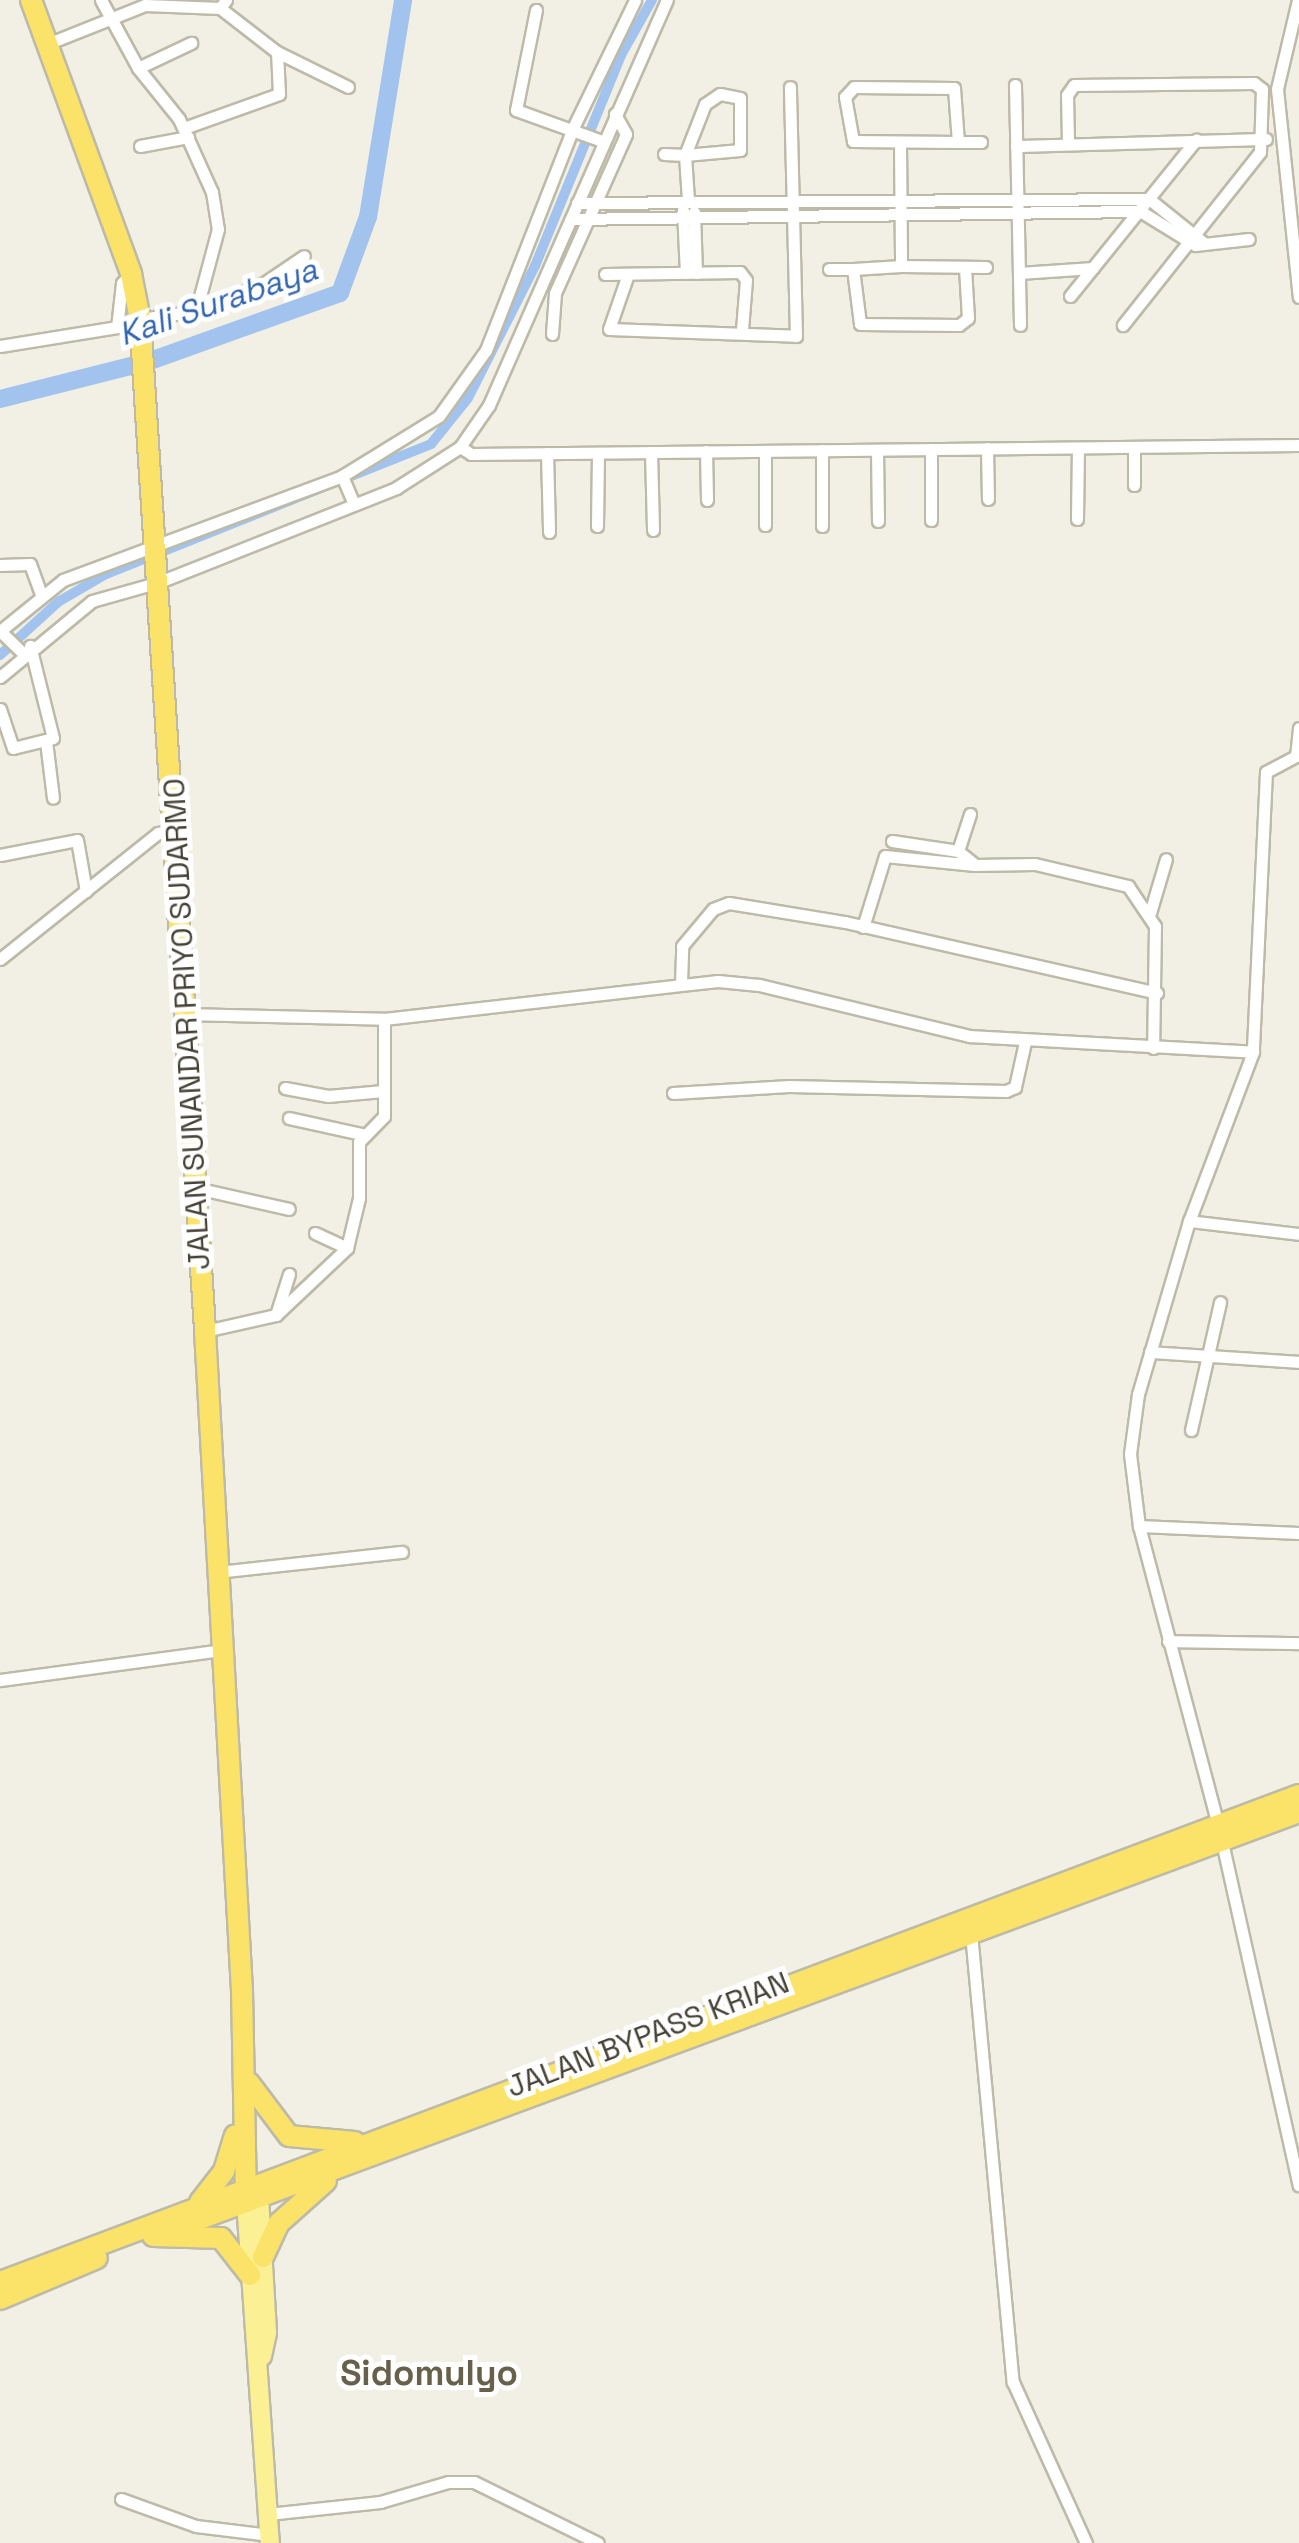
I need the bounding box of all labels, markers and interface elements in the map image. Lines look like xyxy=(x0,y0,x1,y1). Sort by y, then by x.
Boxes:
water label: Kali Surabaya xyxy=(114,250,322,354)
street label: JALAN SUNANDAR PRIYO SUDARMO xyxy=(156,777,218,1271)
street label: JALAN BYPASS KRIAN xyxy=(502,1965,794,2105)
district label: Sidomulyo xyxy=(340,2352,518,2394)

